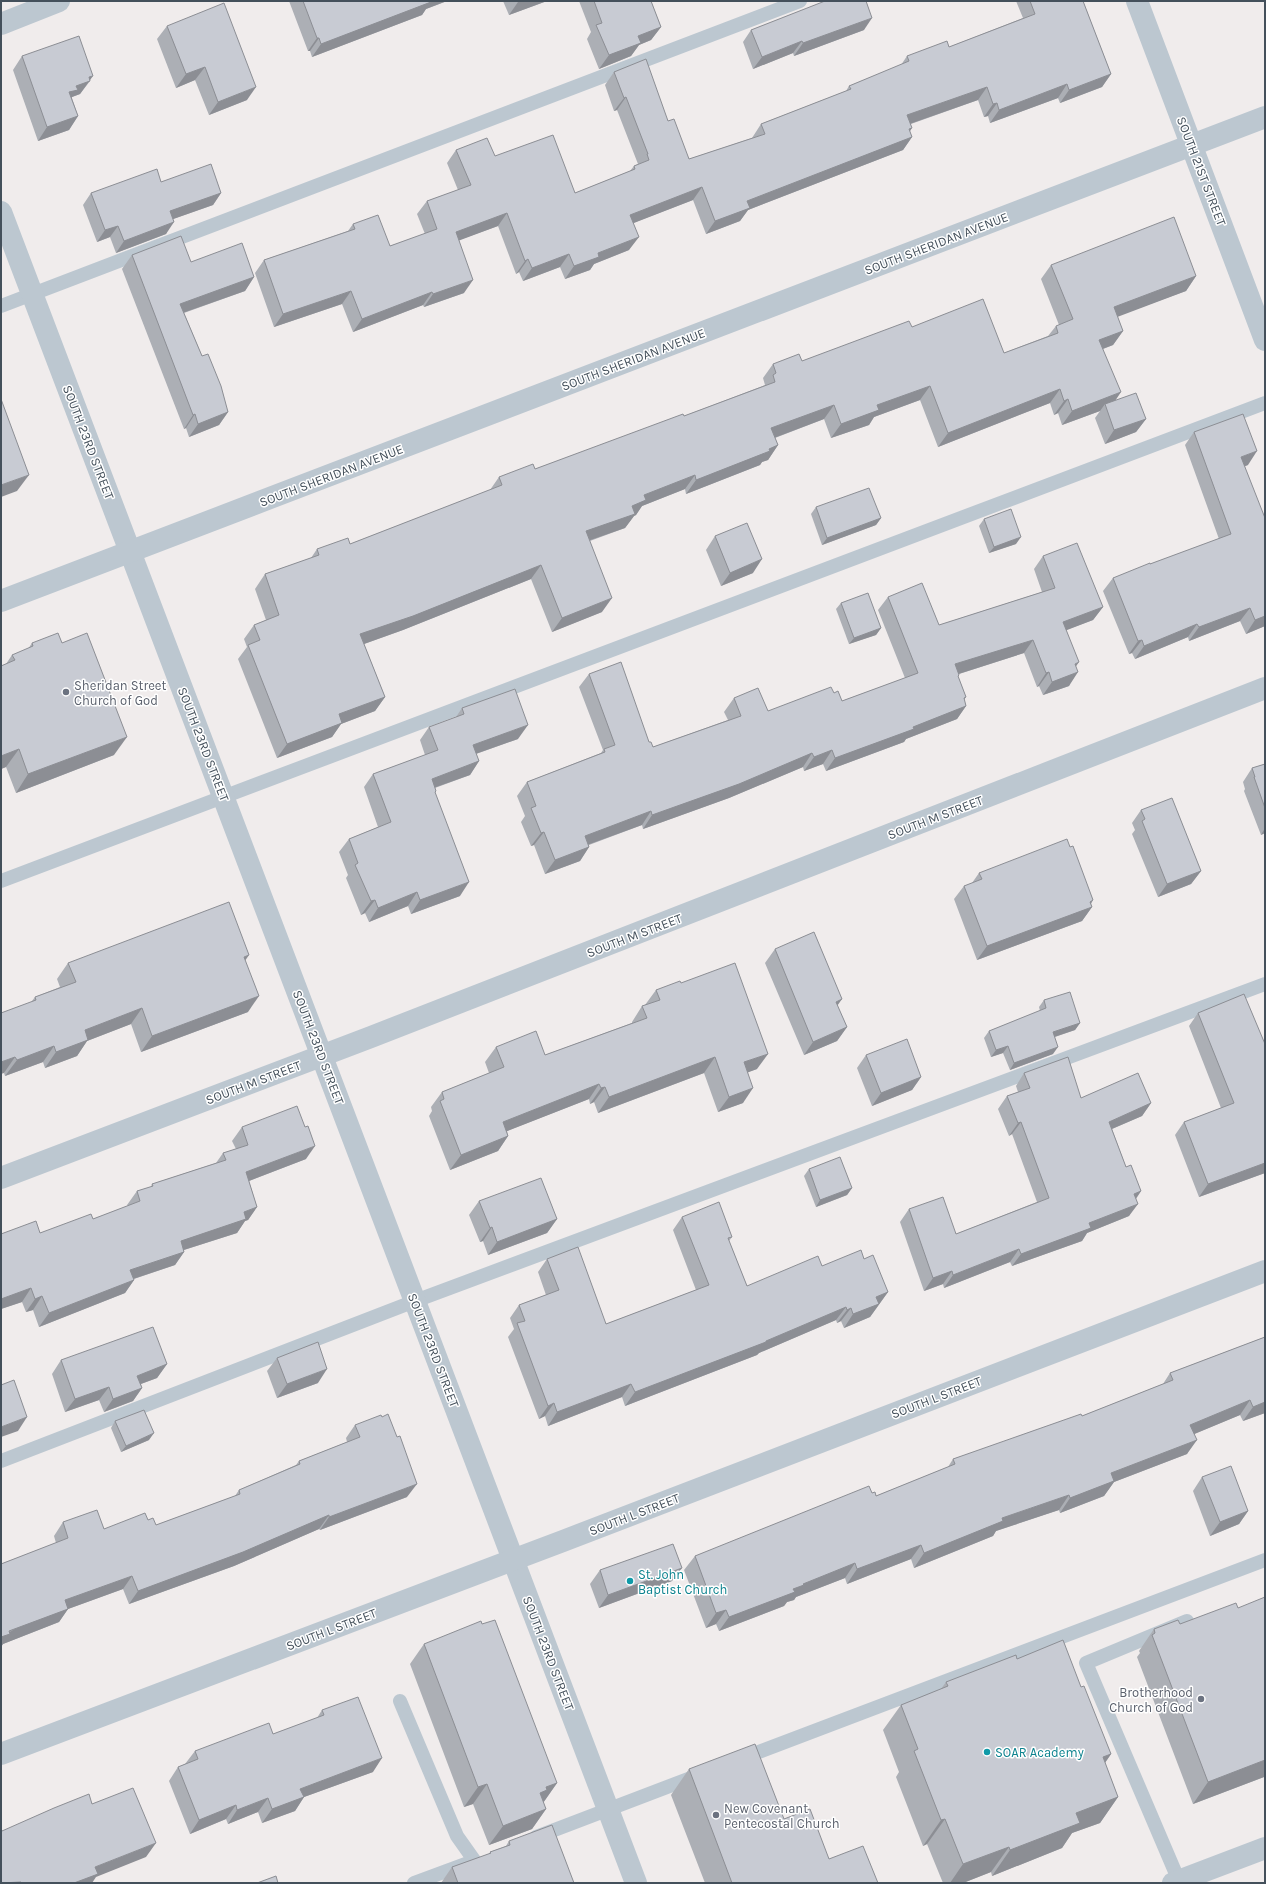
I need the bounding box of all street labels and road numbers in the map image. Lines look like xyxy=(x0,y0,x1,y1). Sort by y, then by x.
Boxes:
street label: SOUTH 21ST STREET xyxy=(1174,114,1229,228)
street label: SOUTH SHERIDAN AVENUE xyxy=(862,209,1010,278)
street label: SOUTH SHERIDAN AVENUE xyxy=(559,325,707,394)
street label: SOUTH 23RD STREET xyxy=(60,383,117,502)
street label: SOUTH SHERIDAN AVENUE xyxy=(257,441,405,510)
street label: SOUTH 23RD STREET xyxy=(175,685,232,804)
street label: SOUTH M STREET xyxy=(886,792,985,842)
street label: SOUTH M STREET xyxy=(585,910,684,960)
street label: SOUTH 23RD STREET xyxy=(290,988,347,1107)
street label: SOUTH M STREET xyxy=(204,1057,303,1107)
street label: SOUTH 23RD STREET xyxy=(405,1291,462,1410)
street label: SOUTH L STREET xyxy=(889,1373,984,1422)
street label: SOUTH L STREET xyxy=(587,1490,682,1539)
street label: SOUTH 23RD STREET xyxy=(520,1594,577,1713)
street label: SOUTH L STREET xyxy=(284,1605,379,1654)

